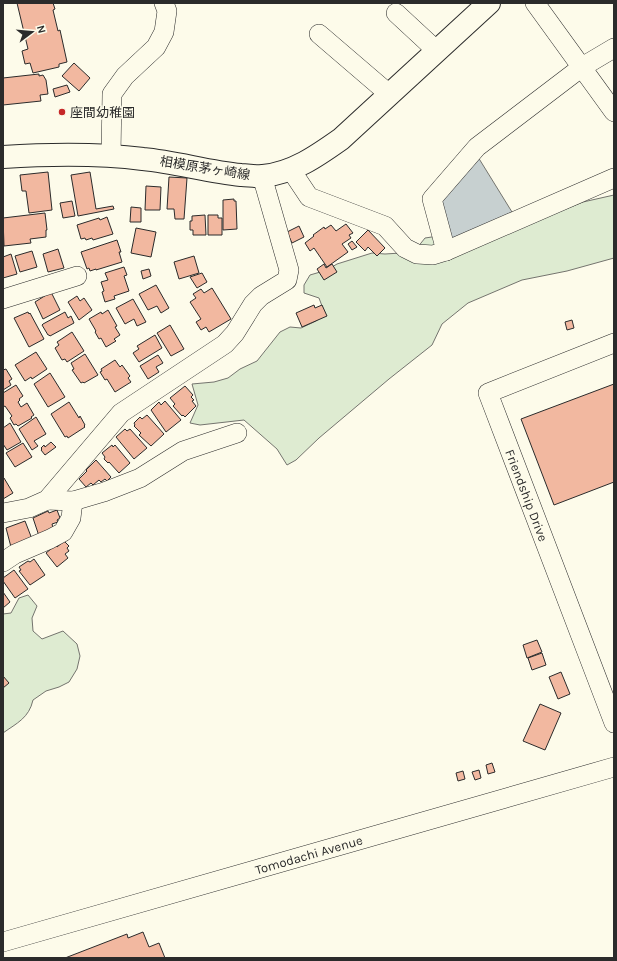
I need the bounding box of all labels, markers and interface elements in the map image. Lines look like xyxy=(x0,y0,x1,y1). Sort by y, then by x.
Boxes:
north arrow xyxy=(12,12,52,52)
text: N xyxy=(34,24,48,35)
place label: 座間幼稚園 xyxy=(70,105,135,120)
marker: 座間幼稚園 xyxy=(57,107,67,117)
street label: 相模原茅ヶ崎線 xyxy=(159,153,251,183)
street label: Friendship Drive xyxy=(503,447,552,544)
street label: Tomodachi Avenue xyxy=(253,832,364,877)

